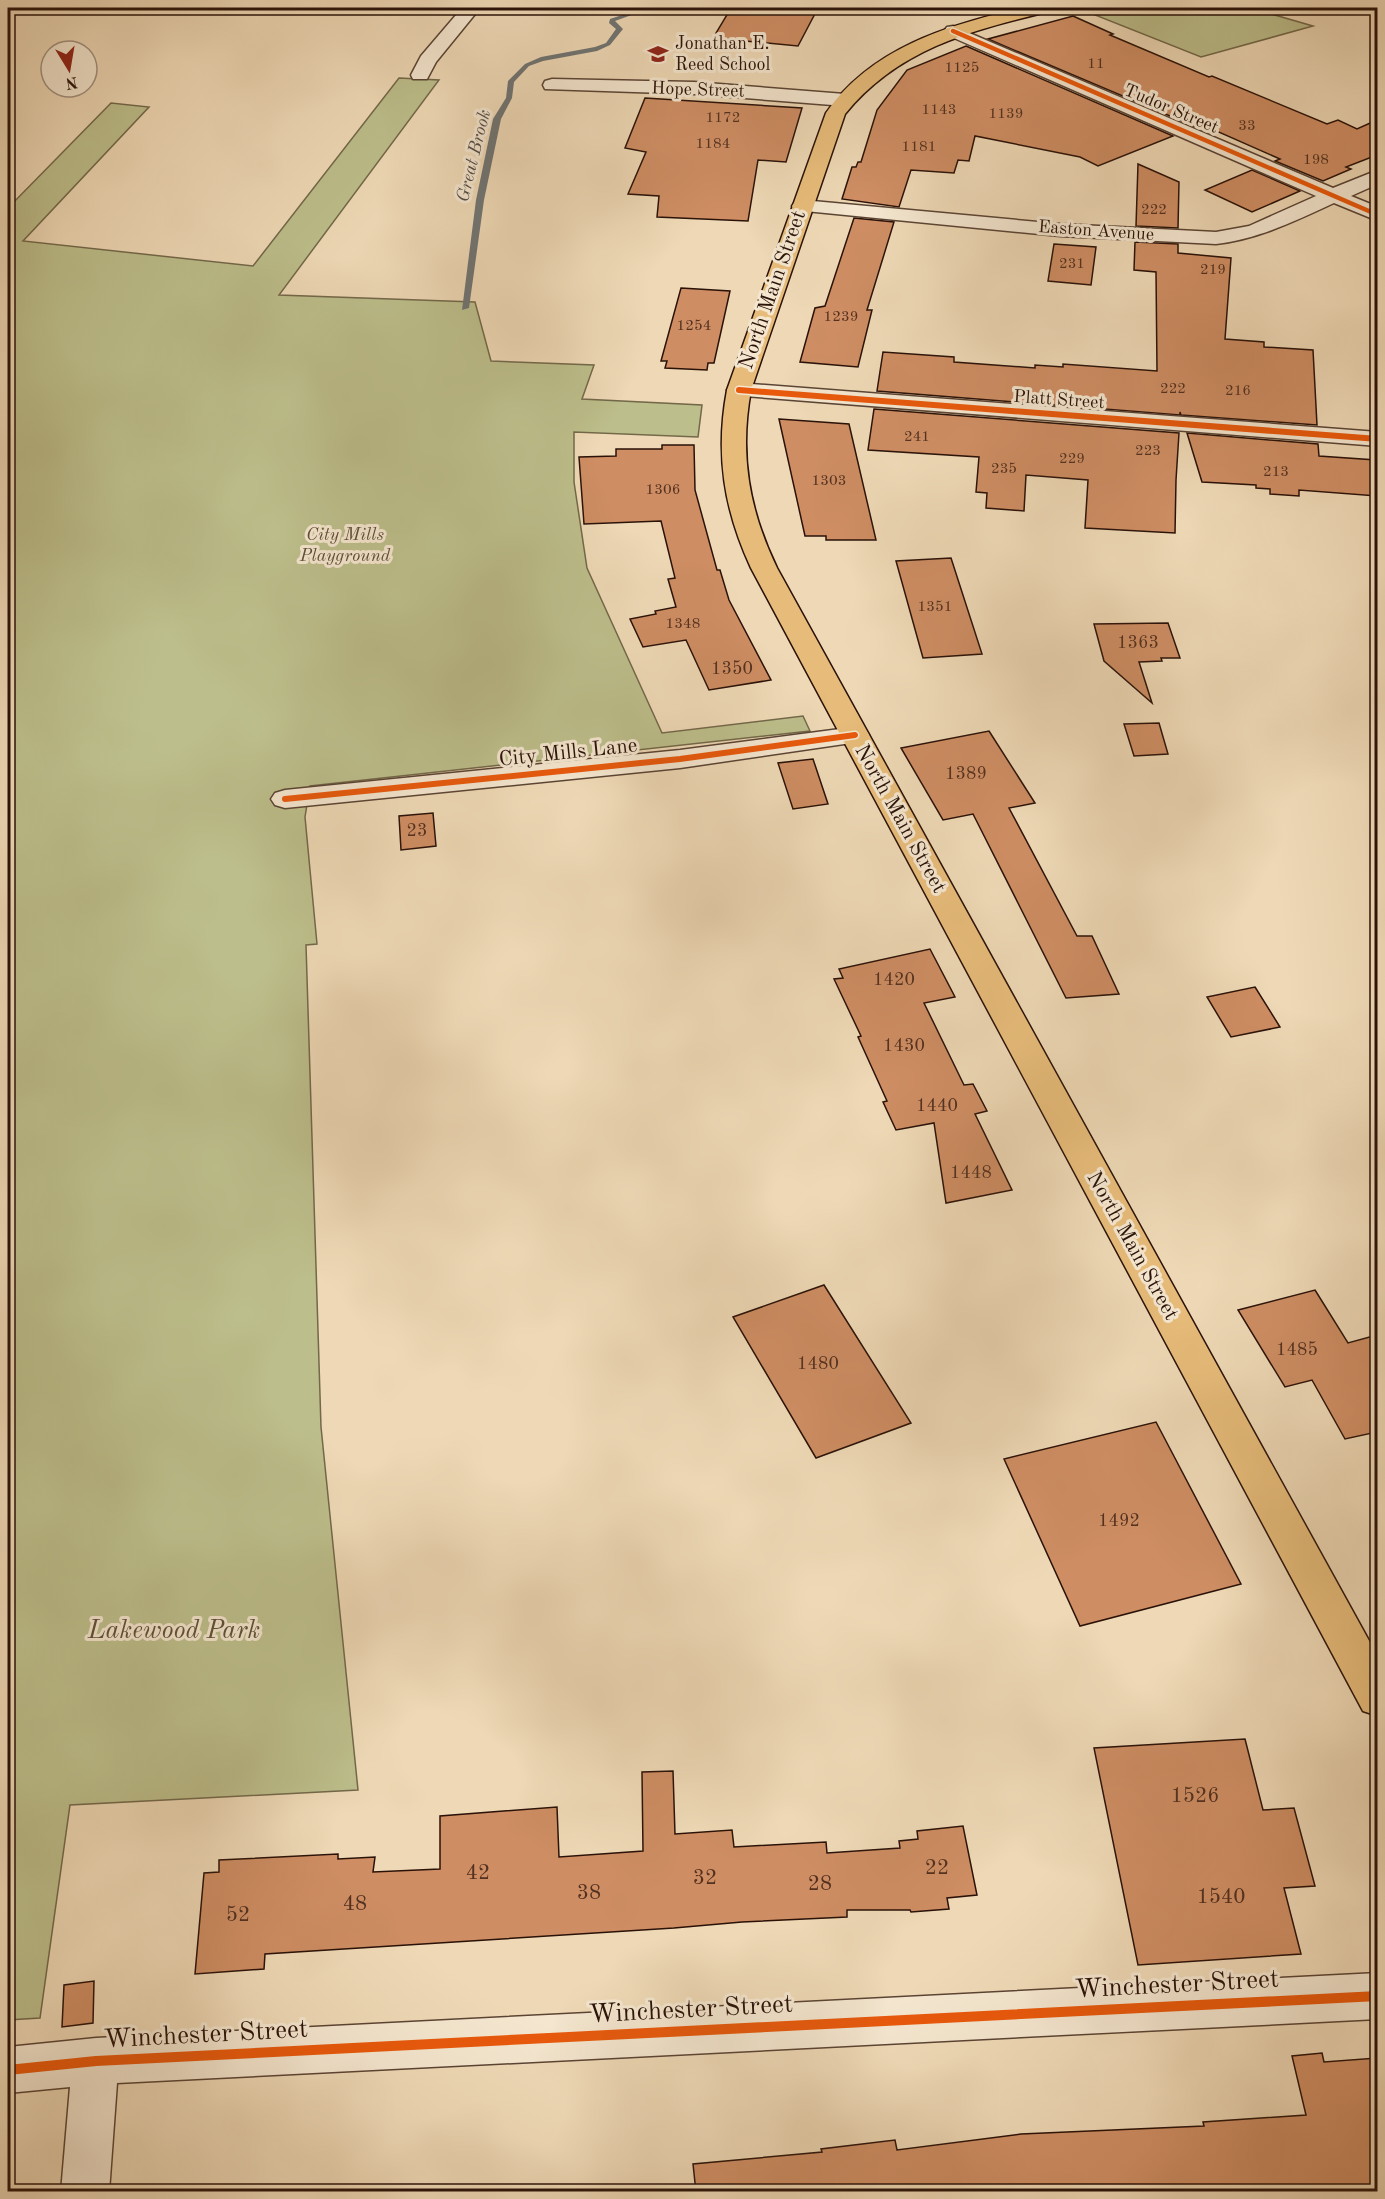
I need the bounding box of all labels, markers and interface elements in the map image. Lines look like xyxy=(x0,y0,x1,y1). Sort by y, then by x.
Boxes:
place label: Jonathan E. Reed School xyxy=(675,35,771,74)
north arrow xyxy=(39,39,99,99)
school or university icon: Jonathan E. Reed School xyxy=(646,42,670,66)
house number: 11 xyxy=(1087,57,1105,72)
house number: 1125 xyxy=(945,61,979,76)
text: N xyxy=(63,73,79,91)
street label: Hope Street xyxy=(651,79,745,101)
street label: Tudor Street xyxy=(1121,81,1221,137)
house number: 1143 xyxy=(922,103,956,118)
house number: 1139 xyxy=(989,107,1023,122)
water label: Great Brook xyxy=(454,108,494,204)
house number: 1172 xyxy=(706,111,740,126)
house number: 33 xyxy=(1238,119,1256,134)
house number: 1184 xyxy=(696,137,730,152)
house number: 1181 xyxy=(902,140,936,155)
house number: 198 xyxy=(1303,153,1329,168)
house number: 222 xyxy=(1141,203,1167,218)
street label: North Main Street xyxy=(736,208,810,372)
street label: Easton Avenue xyxy=(1037,218,1155,244)
house number: 231 xyxy=(1059,257,1085,272)
house number: 219 xyxy=(1200,263,1226,278)
house number: 1239 xyxy=(824,310,858,325)
house number: 1254 xyxy=(677,319,711,334)
house number: 222 xyxy=(1160,382,1186,397)
house number: 216 xyxy=(1225,384,1251,399)
street label: Platt Street xyxy=(1013,388,1105,412)
house number: 241 xyxy=(904,430,930,445)
house number: 223 xyxy=(1135,444,1161,459)
house number: 229 xyxy=(1059,452,1085,467)
house number: 235 xyxy=(991,462,1017,477)
house number: 213 xyxy=(1263,465,1289,480)
house number: 1303 xyxy=(812,474,846,489)
house number: 1306 xyxy=(646,483,680,498)
park label: City Mills Playground xyxy=(299,526,391,565)
house number: 1351 xyxy=(918,600,952,615)
house number: 1348 xyxy=(666,617,700,632)
house number: 1363 xyxy=(1117,634,1159,652)
house number: 1350 xyxy=(711,660,753,678)
street label: City Mills Lane xyxy=(498,735,638,771)
street label: North Main Street xyxy=(850,741,950,897)
house number: 1389 xyxy=(945,765,987,783)
house number: 23 xyxy=(407,822,427,840)
house number: 1420 xyxy=(873,971,915,989)
house number: 1430 xyxy=(883,1037,925,1055)
house number: 1440 xyxy=(916,1097,958,1115)
house number: 1448 xyxy=(950,1164,992,1182)
street label: North Main Street xyxy=(1082,1168,1182,1324)
house number: 1485 xyxy=(1276,1341,1318,1359)
house number: 1480 xyxy=(797,1355,839,1373)
house number: 1492 xyxy=(1098,1512,1140,1530)
park label: Lakewood Park xyxy=(87,1618,260,1644)
house number: 1526 xyxy=(1171,1786,1219,1807)
house number: 22 xyxy=(925,1858,949,1879)
house number: 42 xyxy=(466,1863,490,1884)
house number: 32 xyxy=(693,1868,717,1889)
house number: 28 xyxy=(808,1874,832,1895)
house number: 38 xyxy=(577,1883,601,1904)
house number: 1540 xyxy=(1197,1887,1245,1908)
house number: 48 xyxy=(343,1894,367,1915)
house number: 52 xyxy=(226,1905,250,1926)
street label: Winchester Street xyxy=(1074,1967,1280,2003)
street label: Winchester Street xyxy=(588,1992,794,2028)
street label: Winchester Street xyxy=(103,2017,309,2053)

